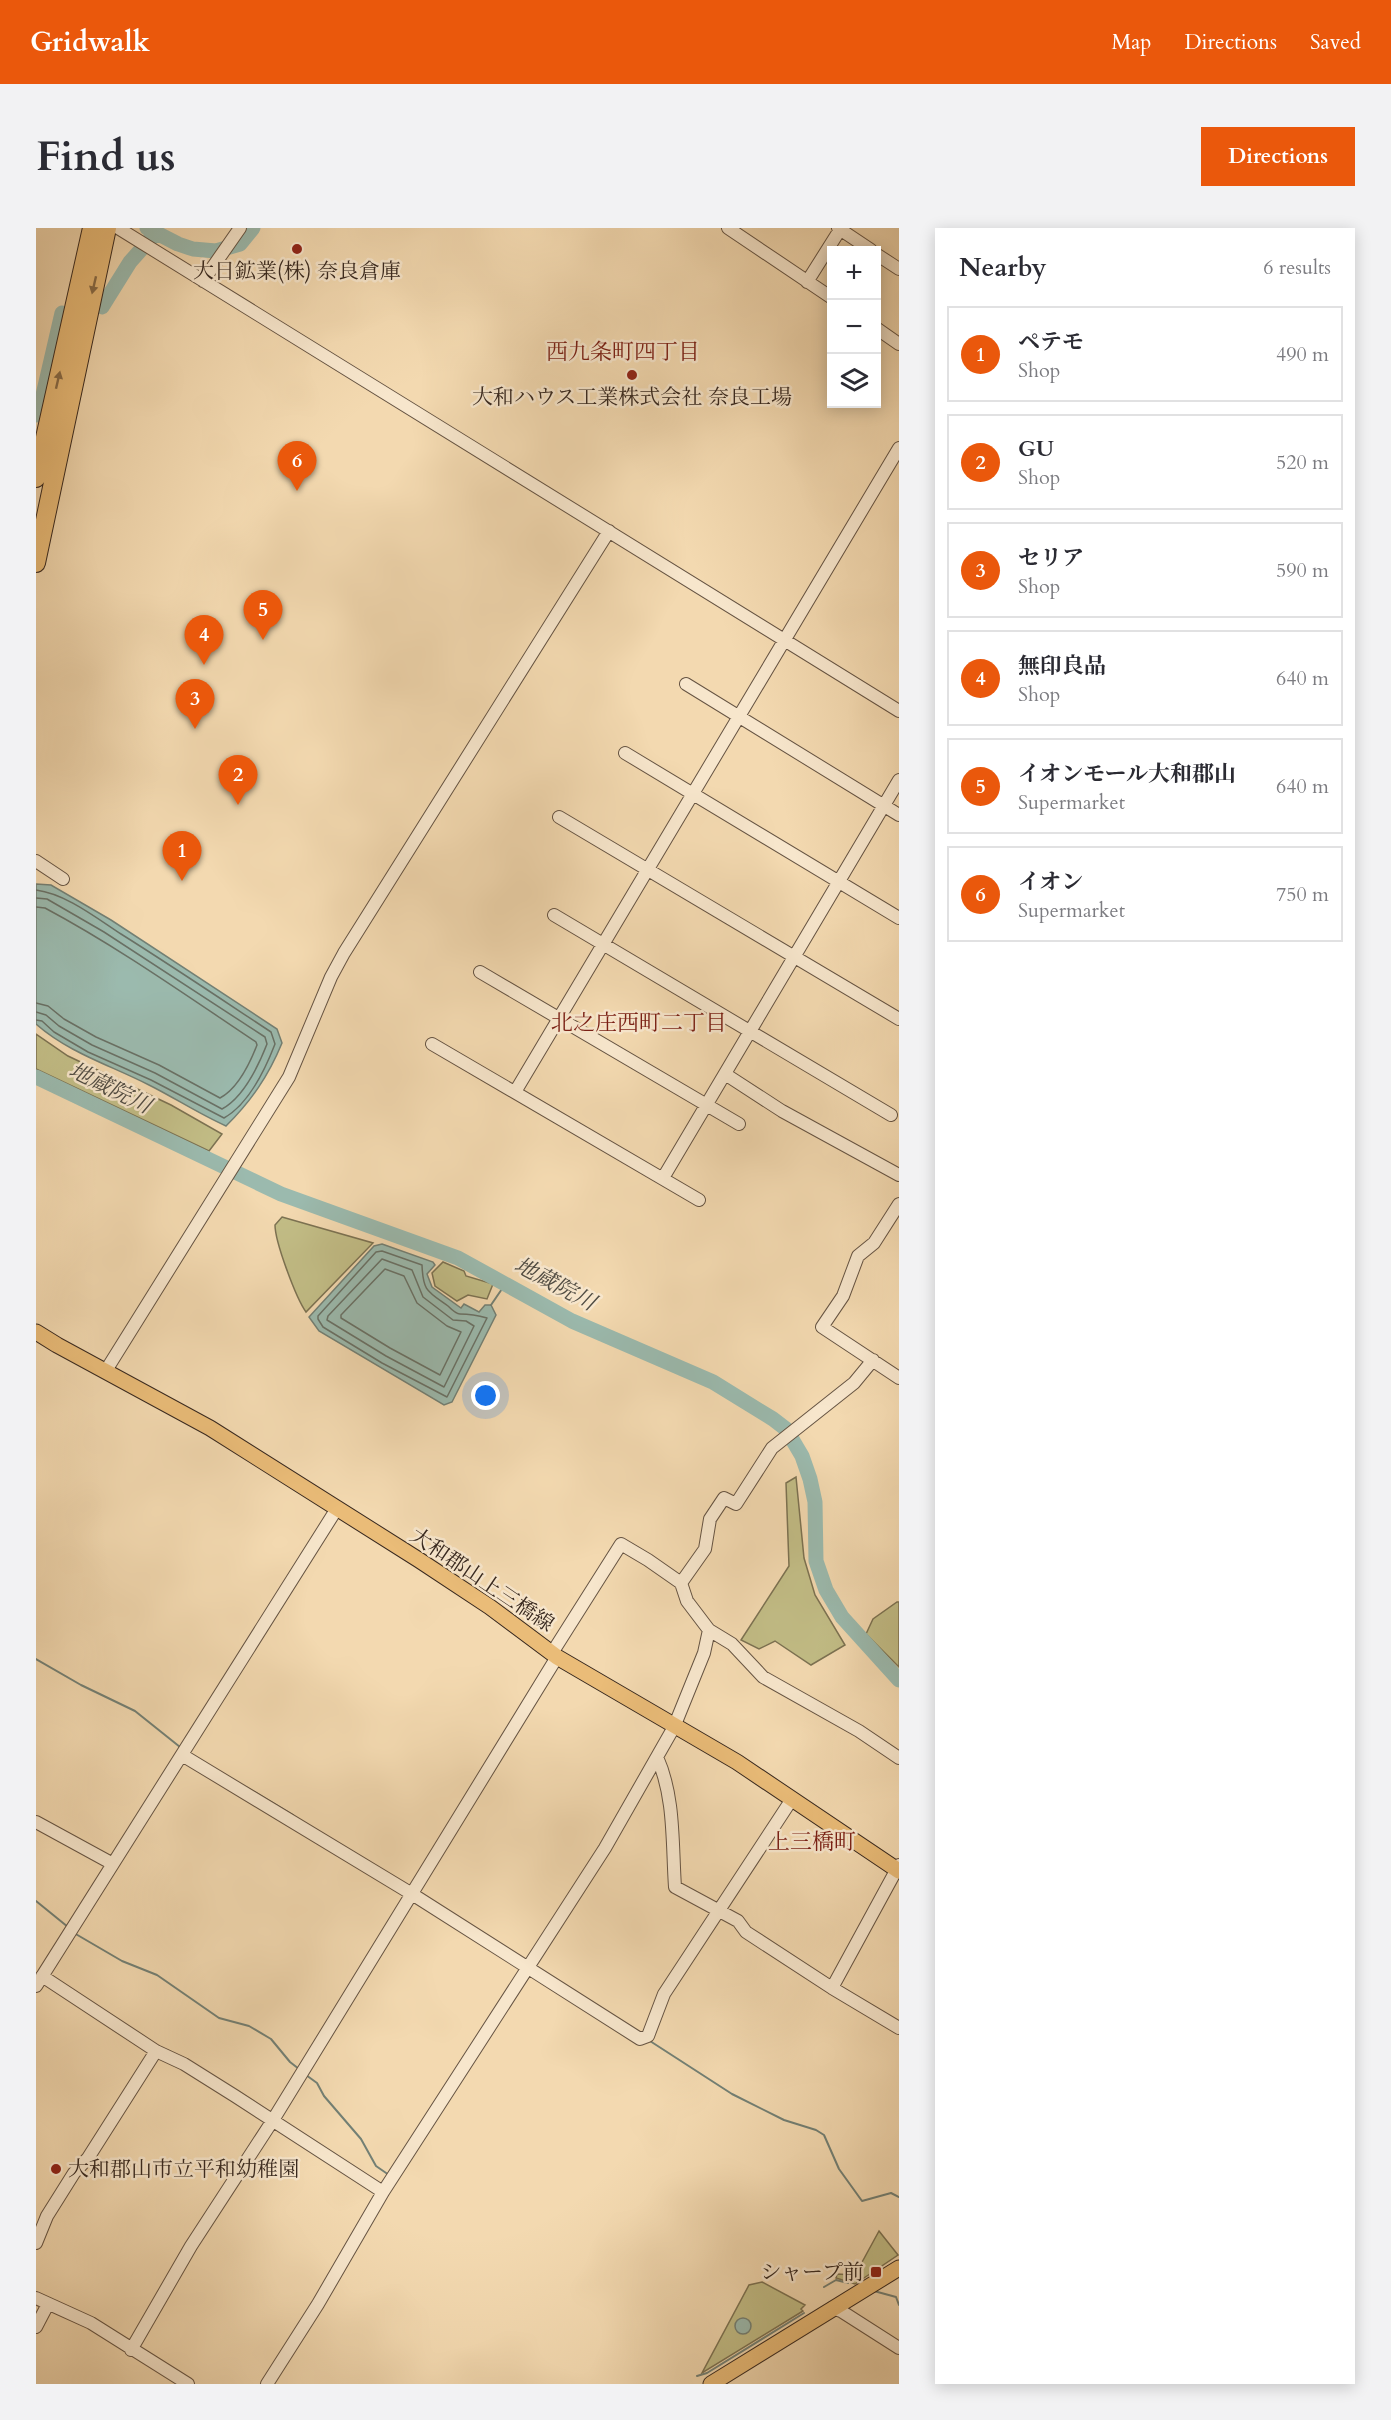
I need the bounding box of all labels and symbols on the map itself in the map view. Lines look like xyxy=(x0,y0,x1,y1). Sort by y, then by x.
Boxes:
marker: 大日鉱業(株) 奈良倉庫 xyxy=(290,242,304,256)
place label: 大日鉱業(株) 奈良倉庫 xyxy=(193,257,401,286)
one-way arrow xyxy=(89,276,99,294)
district label: 西九条町四丁目 xyxy=(546,337,700,367)
marker: 大和ハウス工業株式会社 奈良工場 xyxy=(625,368,639,382)
one-way arrow xyxy=(54,371,63,390)
place label: 大和ハウス工業株式会社 奈良工場 xyxy=(472,383,792,412)
pin: 6 xyxy=(278,442,316,491)
pin: 5 xyxy=(244,590,282,640)
pin: 4 xyxy=(184,616,224,665)
pin: 3 xyxy=(176,680,214,729)
pin: 2 xyxy=(218,756,258,805)
pin: 1 xyxy=(162,832,202,881)
district label: 北之庄西町二丁目 xyxy=(551,1008,727,1038)
water label: 地蔵院川 xyxy=(64,1055,158,1122)
water label: 地蔵院川 xyxy=(509,1250,603,1319)
your location xyxy=(471,1381,500,1410)
street label: 大和郡山上三橋線 xyxy=(404,1521,560,1639)
district label: 上三橋町 xyxy=(768,1827,856,1857)
place label: 大和郡山市立平和幼稚園 xyxy=(68,2155,299,2184)
marker: 大和郡山市立平和幼稚園 xyxy=(49,2162,63,2176)
place label: シャープ前 xyxy=(760,2258,864,2287)
marker: シャープ前 xyxy=(869,2265,883,2279)

